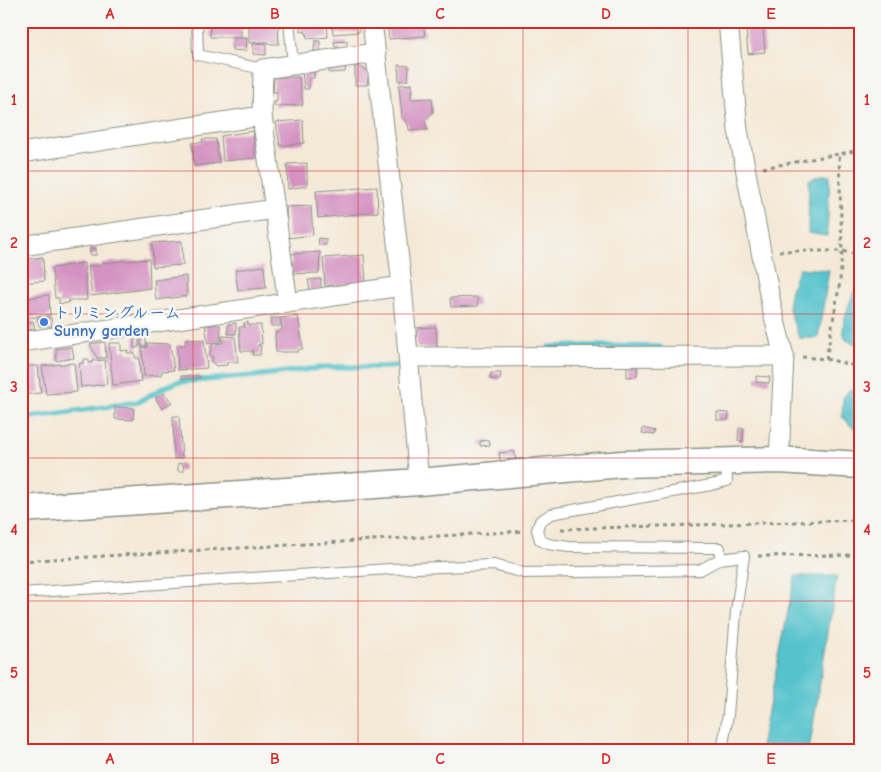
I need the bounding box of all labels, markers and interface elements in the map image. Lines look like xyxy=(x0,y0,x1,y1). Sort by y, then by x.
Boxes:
text: A xyxy=(106,5,115,23)
text: B xyxy=(270,5,280,23)
text: C xyxy=(435,5,445,23)
text: D xyxy=(601,5,611,23)
text: E xyxy=(766,5,776,23)
text: 1 xyxy=(11,91,17,109)
text: 1 xyxy=(864,91,870,109)
text: 2 xyxy=(10,234,18,252)
text: 2 xyxy=(863,234,871,252)
place label: トリミングルーム Sunny garden xyxy=(54,304,181,340)
marker: トリミングルーム Sunny garden xyxy=(38,316,50,328)
text: 3 xyxy=(10,378,18,396)
text: 3 xyxy=(863,378,871,396)
text: 4 xyxy=(10,521,18,539)
text: 4 xyxy=(863,521,871,539)
text: 5 xyxy=(10,664,18,682)
text: 5 xyxy=(863,664,871,682)
text: A xyxy=(106,750,115,768)
text: B xyxy=(270,750,280,768)
text: C xyxy=(435,750,445,768)
text: D xyxy=(601,750,611,768)
text: E xyxy=(766,750,776,768)

